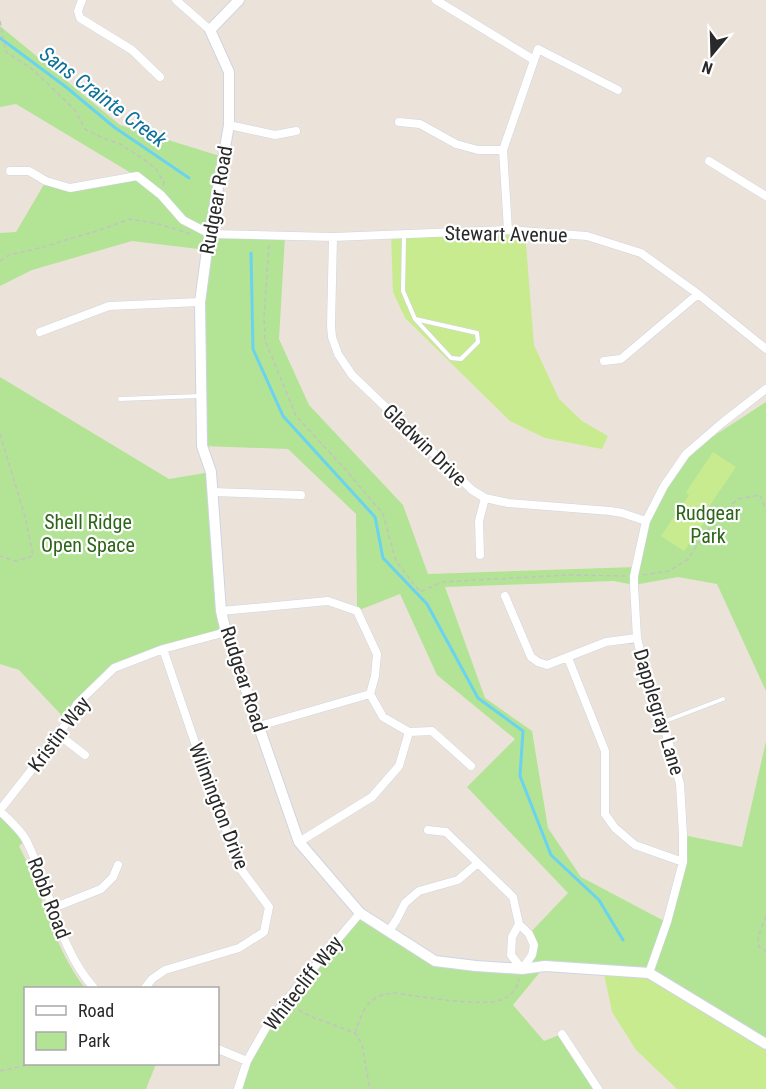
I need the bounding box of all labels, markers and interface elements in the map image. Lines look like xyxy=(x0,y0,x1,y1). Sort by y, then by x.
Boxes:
north arrow xyxy=(682,24,742,84)
water label: Sans Crainte Creek xyxy=(35,42,172,153)
text: N xyxy=(700,57,715,78)
street label: Rudgear Road xyxy=(195,144,237,256)
street label: Stewart Avenue xyxy=(444,221,568,247)
street label: Gladwin Drive xyxy=(378,399,472,491)
park label: Rudgear Park xyxy=(675,501,741,548)
park label: Shell Ridge Open Space xyxy=(41,510,135,557)
street label: Rudgear Road xyxy=(216,623,272,735)
street label: Dapplegray Lane xyxy=(628,646,690,778)
street label: Kristin Way xyxy=(23,692,95,776)
street label: Wilmington Drive xyxy=(184,739,254,873)
street label: Robb Road xyxy=(23,854,75,942)
street label: Whitecliff Way xyxy=(259,931,347,1035)
legend xyxy=(24,987,219,1065)
text: Road xyxy=(78,1000,114,1021)
text: Park xyxy=(78,1030,110,1051)

